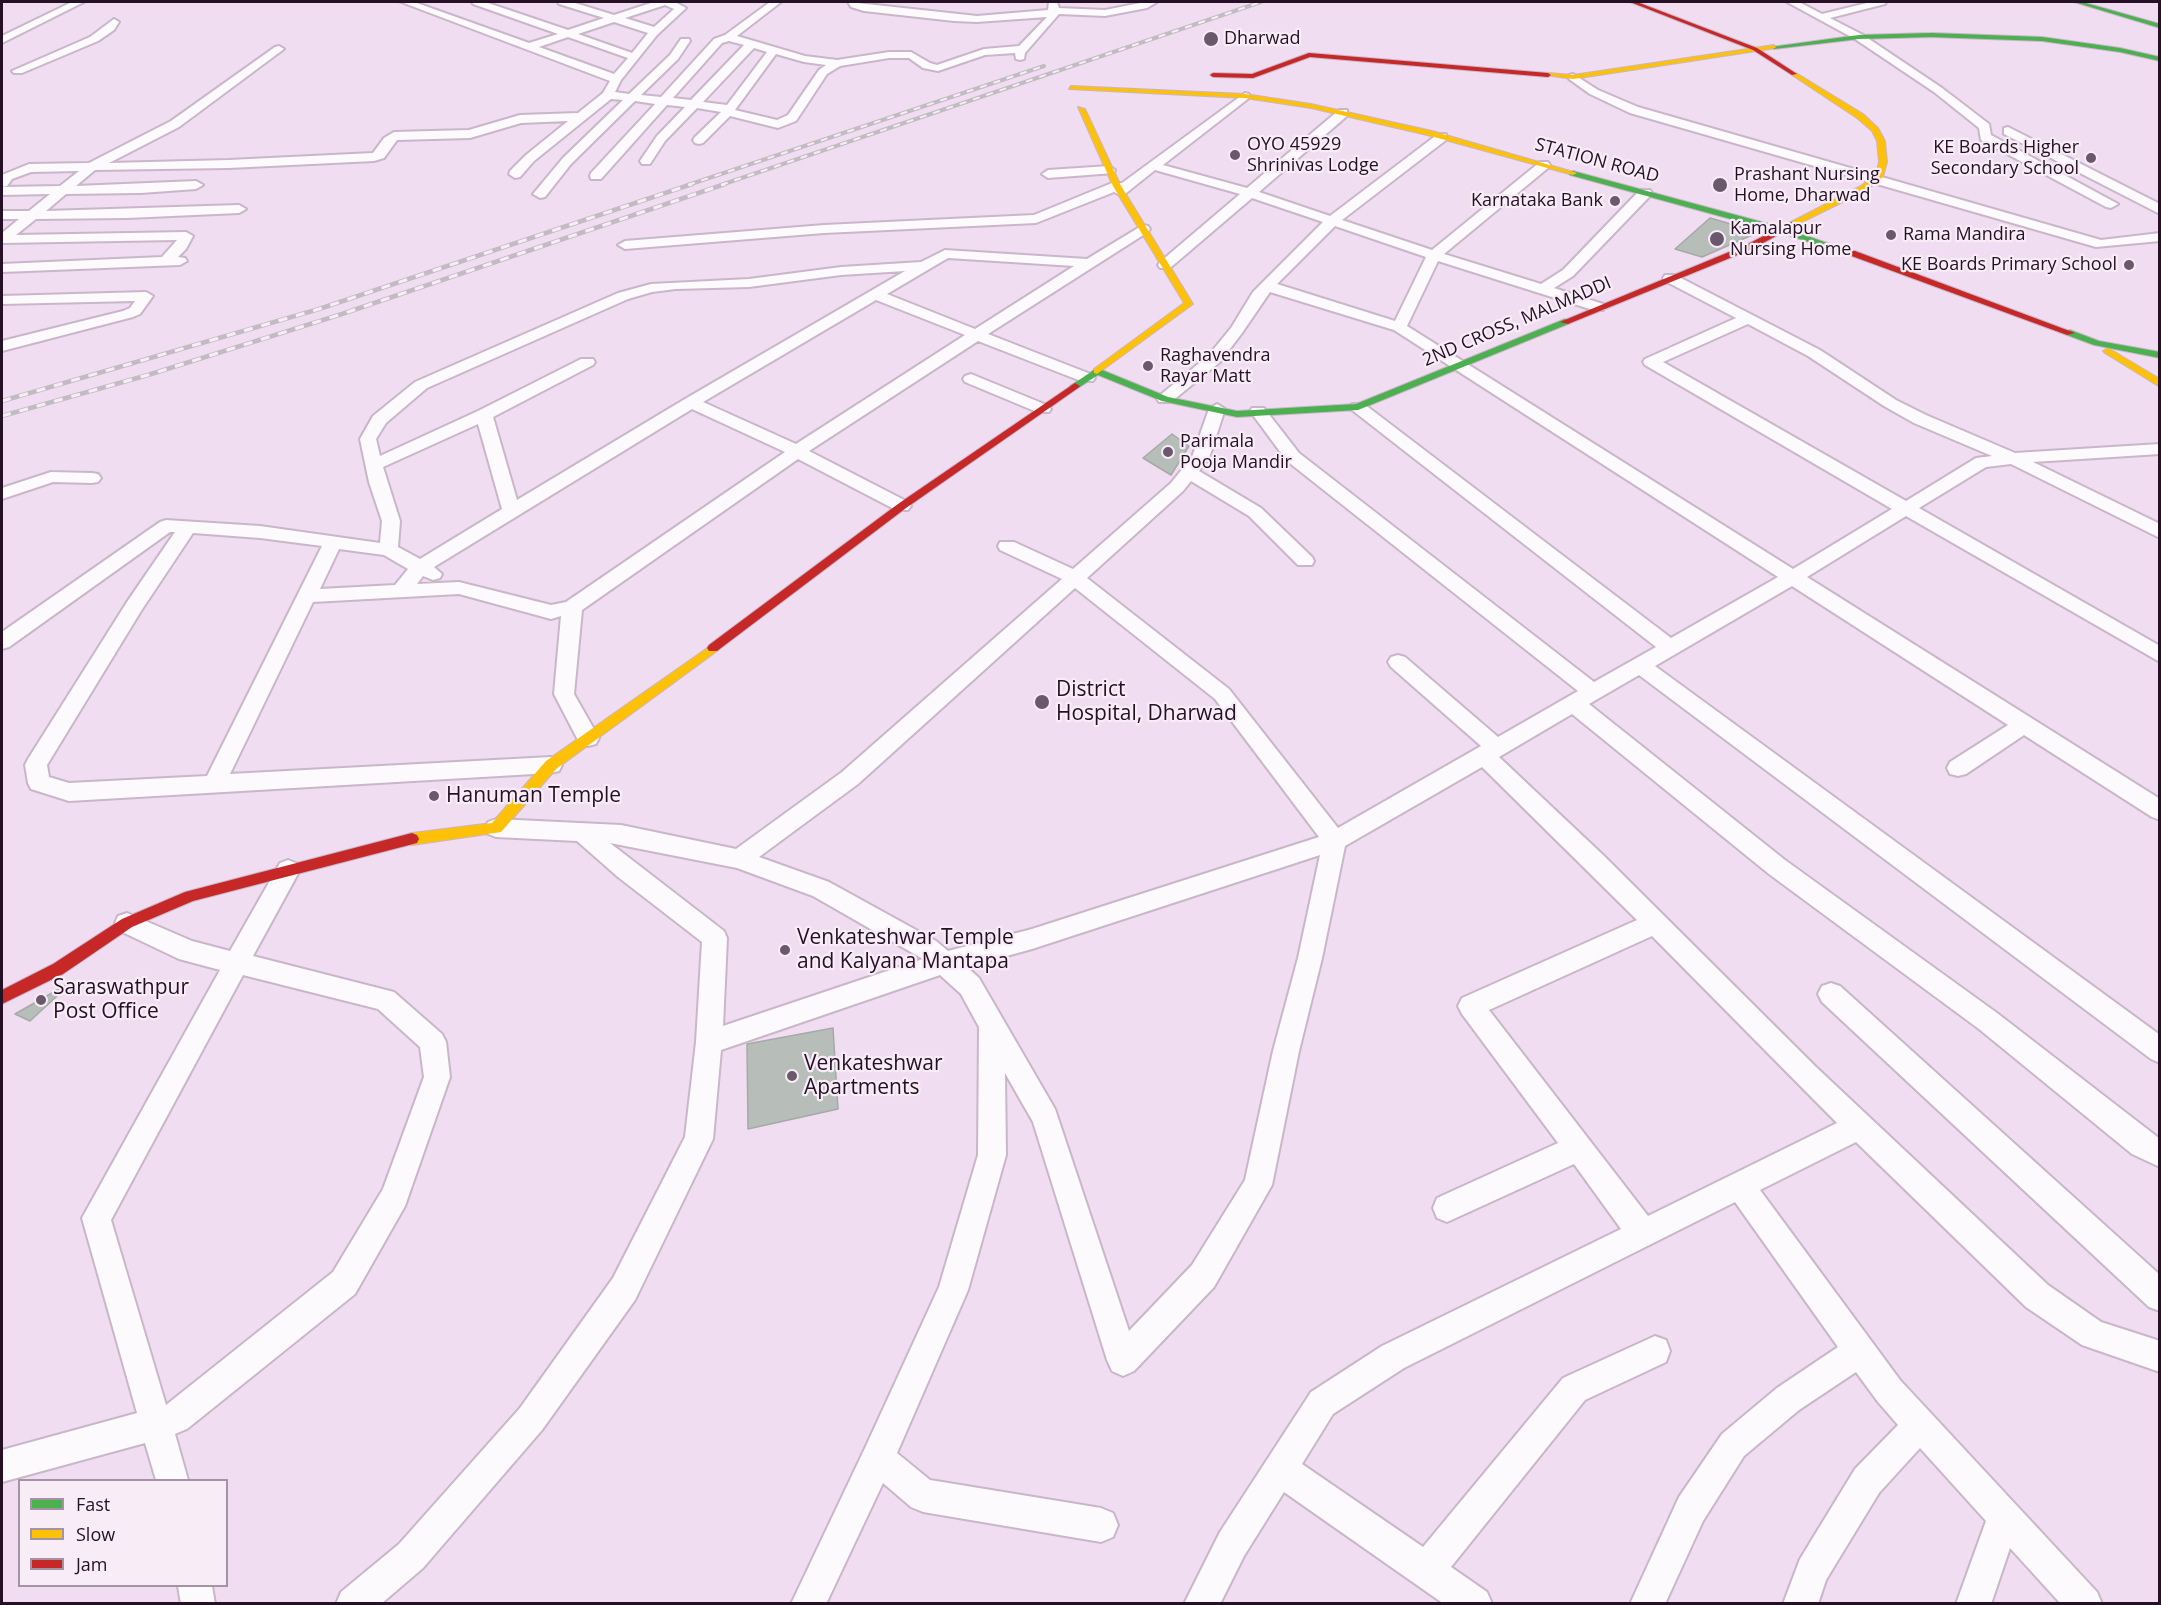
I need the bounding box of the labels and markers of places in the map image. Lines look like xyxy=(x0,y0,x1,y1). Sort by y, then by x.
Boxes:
place label: Dharwad xyxy=(1224,28,1300,50)
marker: Dharwad xyxy=(1202,30,1220,48)
place label: OYO 45929 Shrinivas Lodge xyxy=(1247,134,1379,176)
place label: KE Boards Higher Secondary School xyxy=(1931,137,2079,180)
marker: OYO 45929 Shrinivas Lodge xyxy=(1228,148,1242,162)
marker: KE Boards Higher Secondary School xyxy=(2084,151,2098,165)
place label: Prashant Nursing Home, Dharwad xyxy=(1734,164,1880,207)
marker: Prashant Nursing Home, Dharwad xyxy=(1711,176,1729,194)
place label: Karnataka Bank xyxy=(1471,190,1603,212)
marker: Karnataka Bank xyxy=(1608,194,1622,208)
place label: Kamalapur Nursing Home xyxy=(1730,218,1851,260)
place label: Rama Mandira xyxy=(1903,224,2026,246)
marker: Rama Mandira xyxy=(1884,228,1898,242)
marker: Kamalapur Nursing Home xyxy=(1708,230,1726,248)
place label: KE Boards Primary School xyxy=(1901,254,2117,276)
marker: KE Boards Primary School xyxy=(2122,258,2136,272)
place label: Raghavendra Rayar Matt xyxy=(1160,345,1270,388)
marker: Raghavendra Rayar Matt xyxy=(1141,359,1155,373)
place label: Parimala Pooja Mandir xyxy=(1180,431,1292,474)
marker: Parimala Pooja Mandir xyxy=(1161,445,1175,459)
place label: District Hospital, Dharwad xyxy=(1056,677,1237,727)
marker: District Hospital, Dharwad xyxy=(1033,693,1051,711)
place label: Hanuman Temple xyxy=(446,783,621,809)
marker: Hanuman Temple xyxy=(427,789,441,803)
place label: Venkateshwar Temple and Kalyana Mantapa xyxy=(797,925,1014,975)
marker: Venkateshwar Temple and Kalyana Mantapa xyxy=(778,943,792,957)
place label: Saraswathpur Post Office xyxy=(53,975,189,1025)
marker: Saraswathpur Post Office xyxy=(34,993,48,1007)
place label: Venkateshwar Apartments xyxy=(804,1051,943,1101)
marker: Venkateshwar Apartments xyxy=(785,1069,799,1083)

